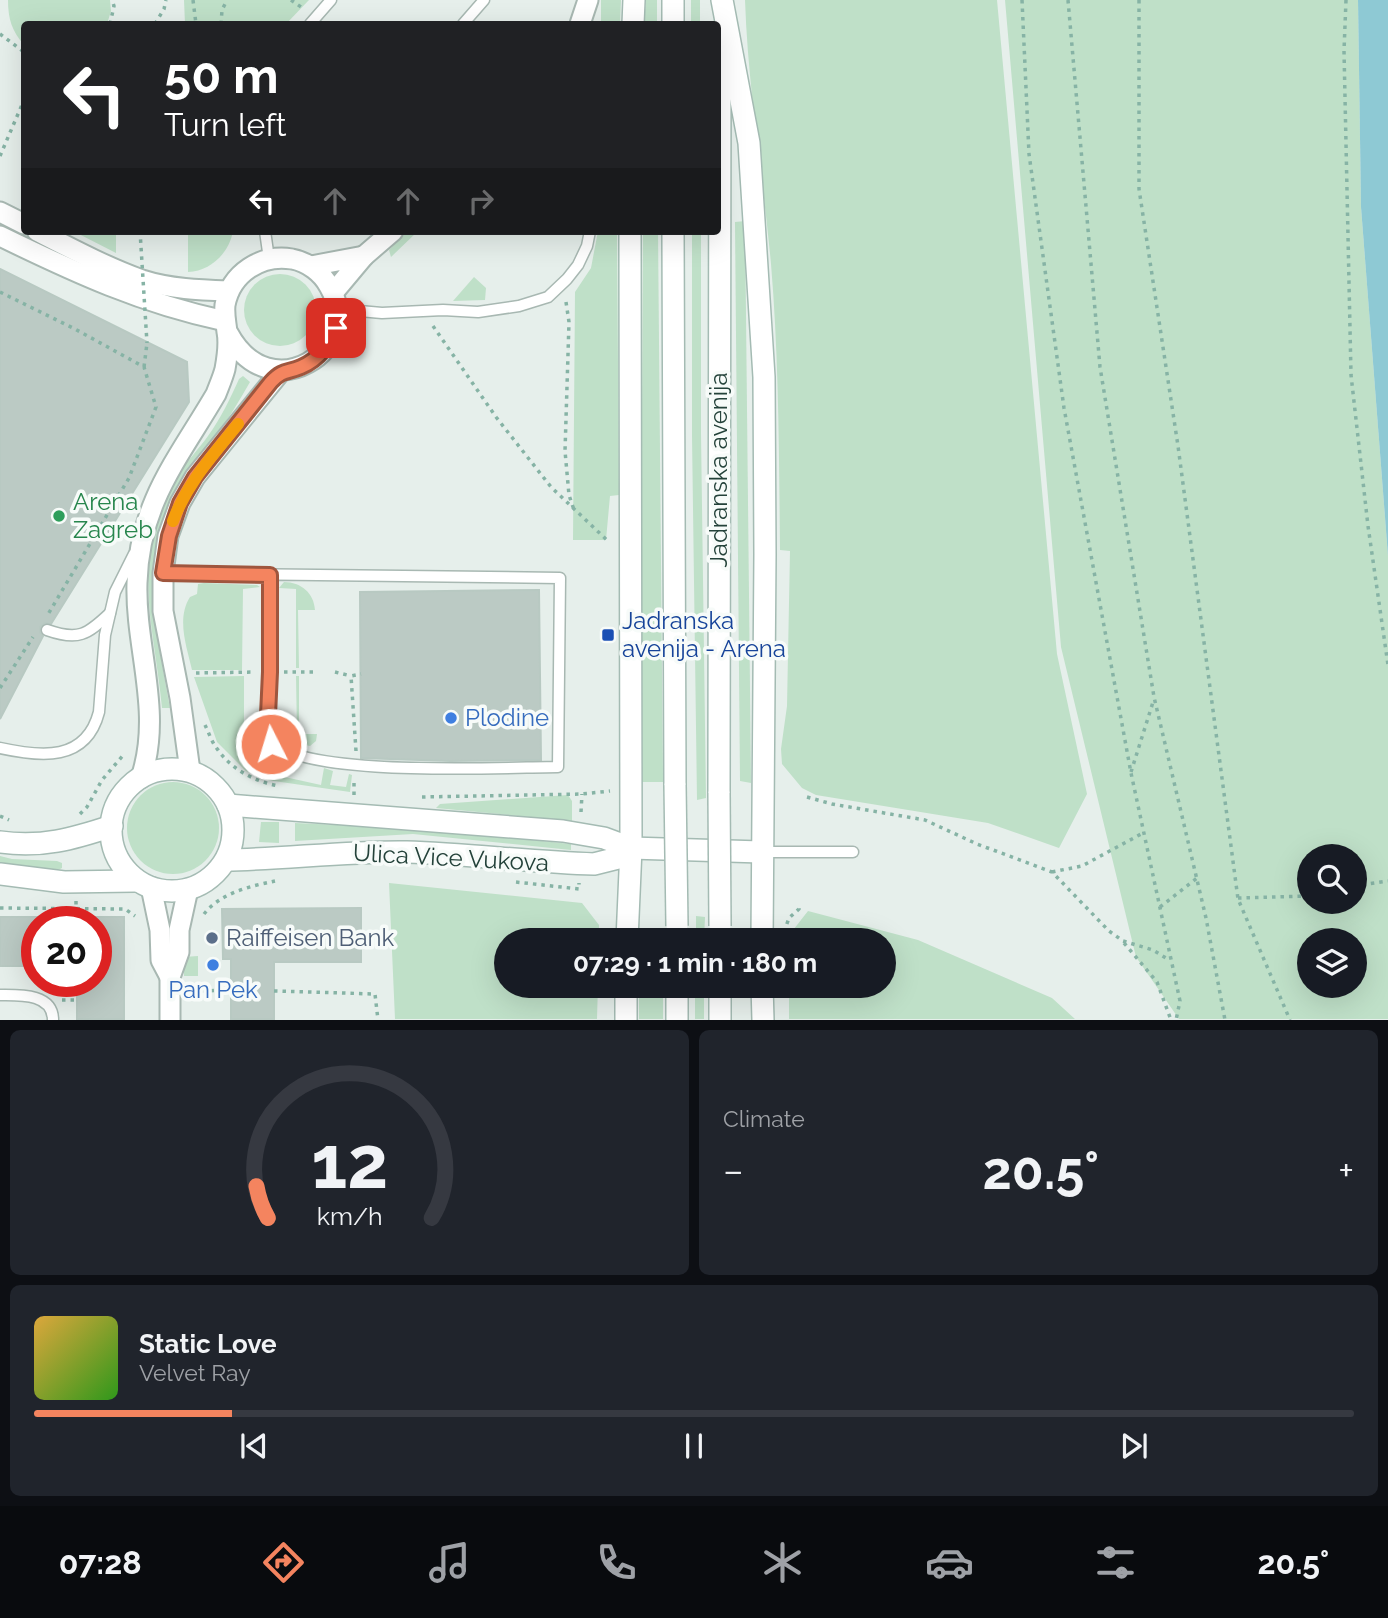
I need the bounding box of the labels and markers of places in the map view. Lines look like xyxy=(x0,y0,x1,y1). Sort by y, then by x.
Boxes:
pin xyxy=(306,298,366,358)
place label: Arena Zagreb xyxy=(73,487,153,544)
marker: Arena Zagreb xyxy=(51,508,67,524)
place label: Jadranska avenija - Arena xyxy=(622,606,786,663)
marker: Jadranska avenija - Arena xyxy=(600,627,616,643)
place label: Plodine xyxy=(465,703,549,732)
marker: Plodine xyxy=(443,710,459,726)
place label: Raiffeisen Bank xyxy=(226,923,395,952)
marker: Raiffeisen Bank xyxy=(204,930,220,946)
marker: Pan Pek xyxy=(205,957,221,973)
place label: Pan Pek xyxy=(168,975,258,1004)

